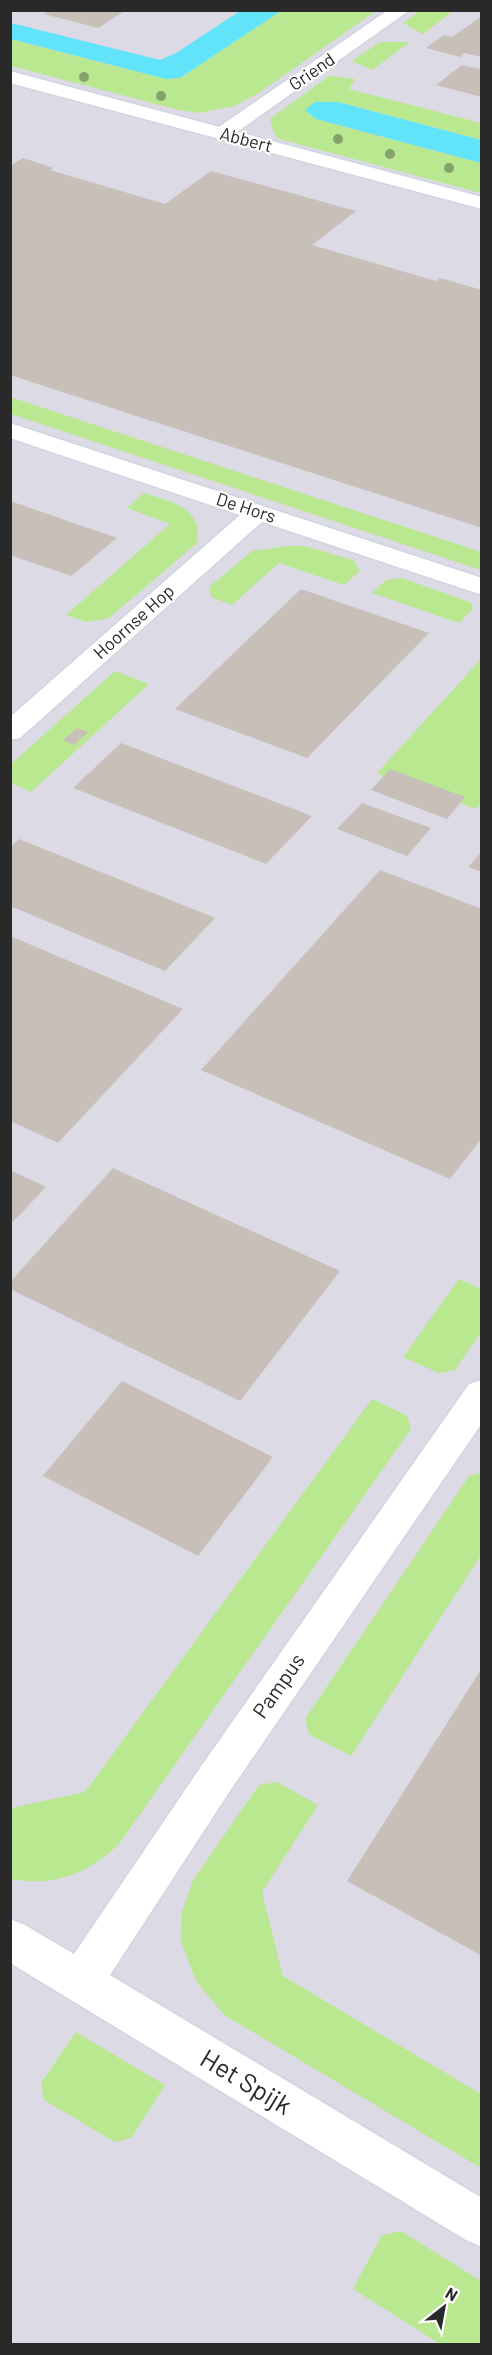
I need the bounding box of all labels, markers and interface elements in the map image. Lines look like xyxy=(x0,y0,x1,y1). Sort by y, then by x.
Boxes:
street label: Griend xyxy=(284,47,339,95)
street label: Abbert xyxy=(218,121,275,157)
street label: De Hors xyxy=(214,487,279,527)
street label: Hoornse Hop xyxy=(88,579,178,663)
street label: Pampus xyxy=(246,1648,309,1722)
street label: Het Spijk xyxy=(196,2041,298,2120)
north arrow xyxy=(414,2277,474,2337)
text: N xyxy=(443,2283,461,2305)

